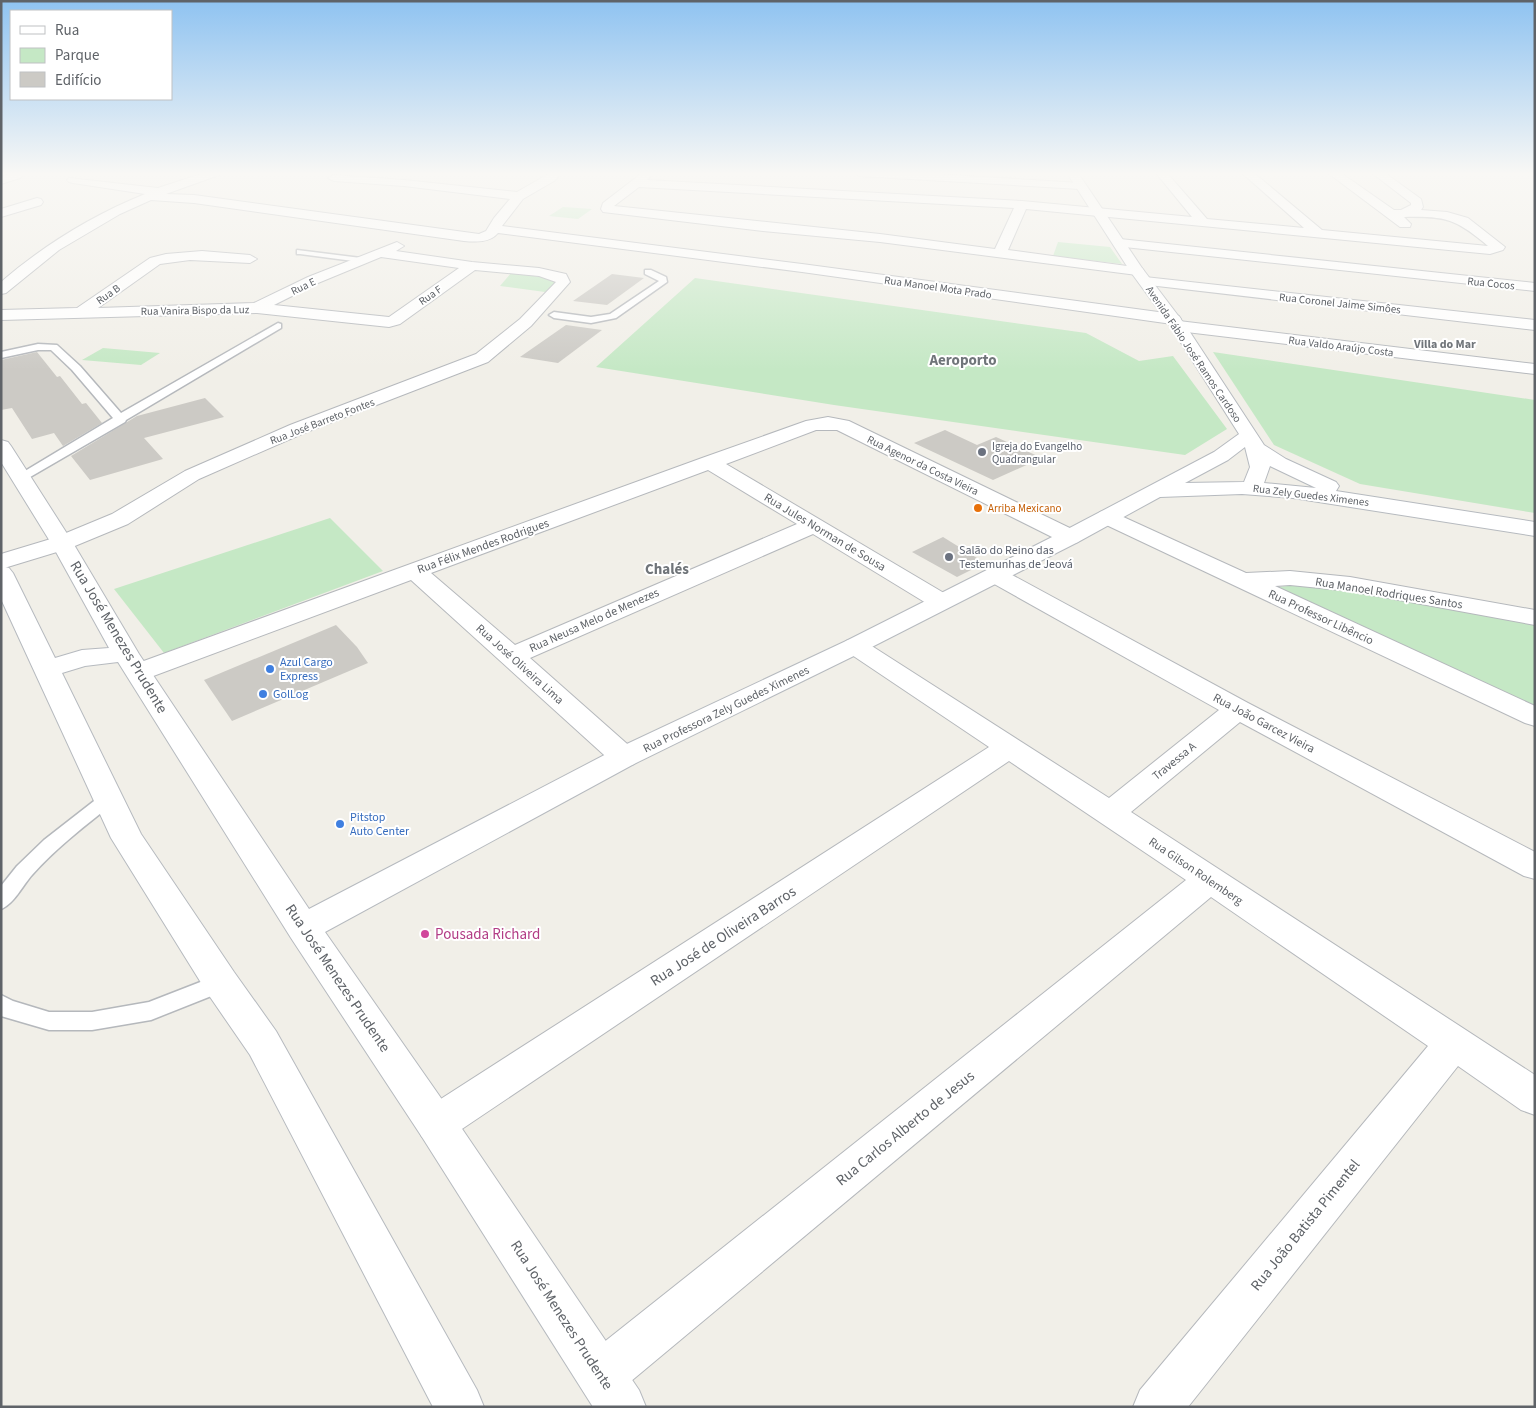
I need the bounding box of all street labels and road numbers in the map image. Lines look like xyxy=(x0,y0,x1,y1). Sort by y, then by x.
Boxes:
street label: Rua Manoel Mota Prado xyxy=(883,273,993,302)
street label: Rua E xyxy=(288,274,318,299)
street label: Rua Cocos xyxy=(1467,274,1516,293)
street label: Rua B xyxy=(93,280,124,308)
street label: Rua F xyxy=(416,282,445,309)
street label: Avenida Fábio José Ramos Cardoso xyxy=(1142,283,1245,426)
street label: Rua Coronel Jaime Simôes xyxy=(1278,290,1402,317)
street label: Rua Vanira Bispo da Luz xyxy=(140,302,250,319)
street label: Rua Valdo Araújo Costa xyxy=(1288,333,1394,360)
street label: Rua José Barreto Fontes xyxy=(268,394,377,448)
street label: Rua Agenor da Costa Vieira xyxy=(865,432,981,499)
street label: Rua Zely Guedes Ximenes xyxy=(1252,481,1370,510)
street label: Rua Jules Norman de Sousa xyxy=(761,489,889,576)
street label: Rua Félix Mendes Rodrigues xyxy=(415,515,551,578)
street label: Rua José Menezes Prudente xyxy=(65,557,172,717)
street label: Rua Manoel Rodriques Santos xyxy=(1314,573,1464,614)
street label: Rua Neusa Melo de Menezes xyxy=(527,584,662,657)
street label: Rua Professor Libêncio xyxy=(1265,586,1376,649)
street label: Rua José Oliveira Lima xyxy=(472,620,567,708)
street label: Rua Professora Zely Guedes Ximenes xyxy=(640,662,812,757)
street label: Rua João Garcez Vieira xyxy=(1210,689,1318,757)
street label: Travessa A xyxy=(1149,738,1200,784)
street label: Rua Gilson Rolemberg xyxy=(1145,833,1246,909)
street label: Rua José de Oliveira Barros xyxy=(646,881,800,992)
street label: Rua José Menezes Prudente xyxy=(280,900,395,1056)
street label: Rua Carlos Alberto de Jesus xyxy=(832,1066,979,1191)
street label: Rua João Batista Pimentel xyxy=(1246,1155,1365,1296)
street label: Rua José Menezes Prudente xyxy=(505,1236,618,1394)

